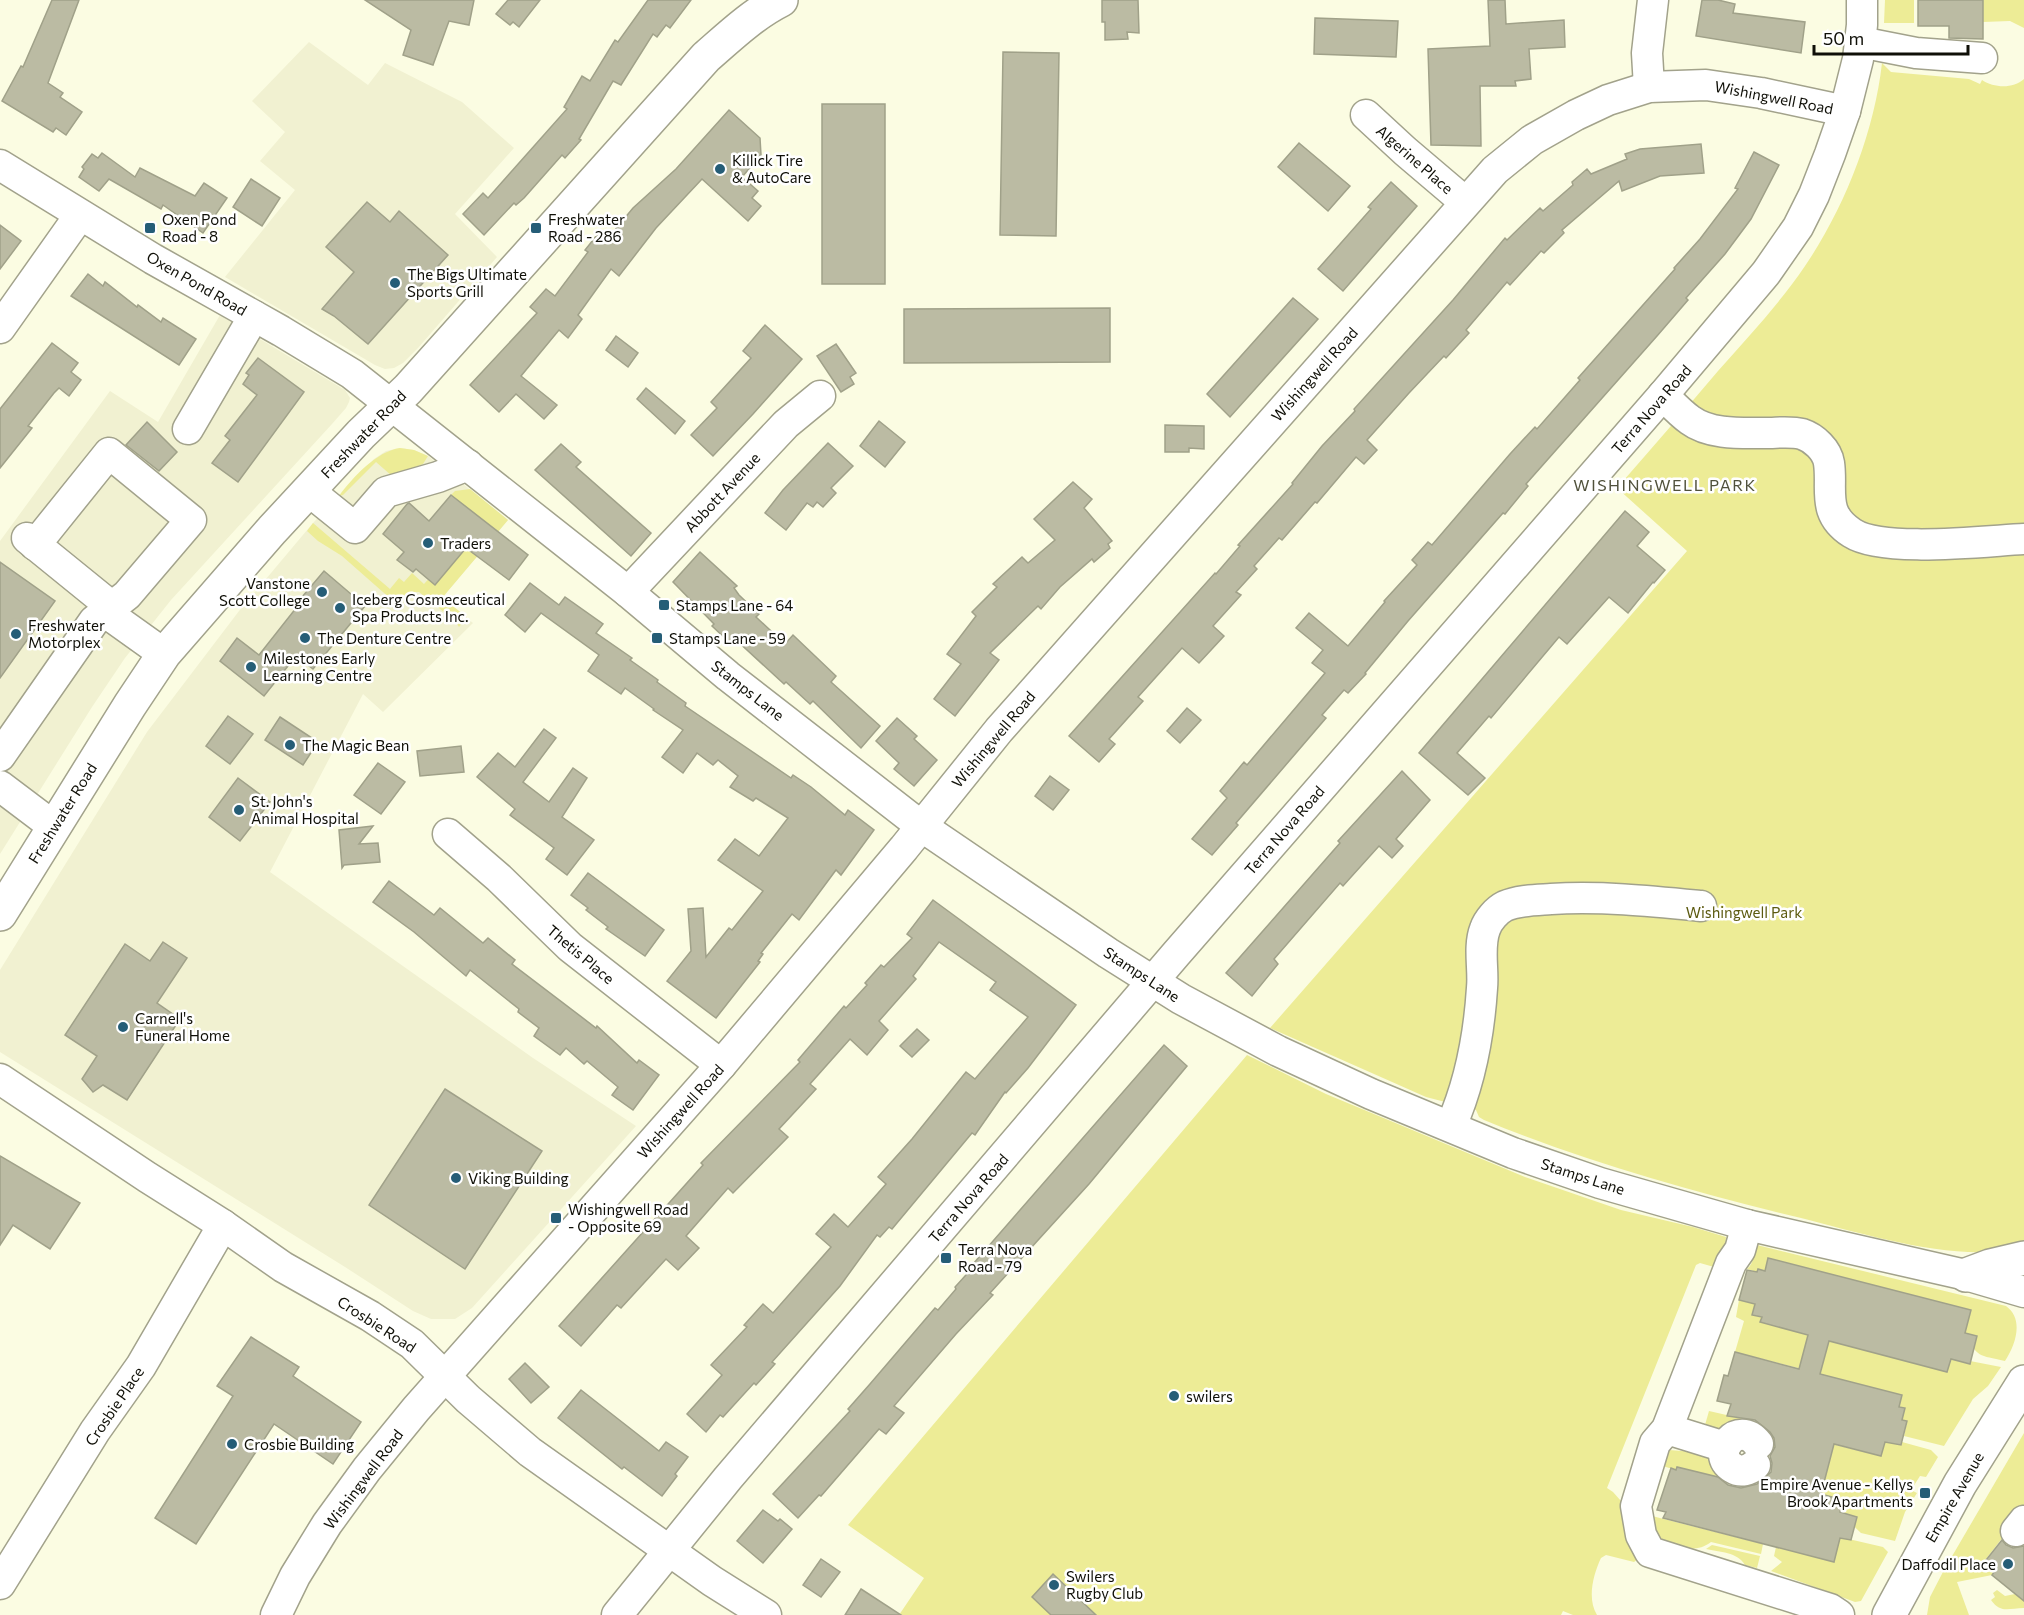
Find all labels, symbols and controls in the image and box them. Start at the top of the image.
scale bar [1814,18,1968,56]
text: 50 m [1823,27,1864,49]
street label: Wishingwell Road [1713,77,1835,117]
street label: Algerine Place [1373,121,1457,197]
place label: Killick Tire & AutoCare [732,151,811,186]
marker: Killick Tire & AutoCare [713,162,727,176]
place label: Oxen Pond Road - 8 [162,210,237,245]
place label: Freshwater Road - 286 [548,210,625,245]
marker: Oxen Pond Road - 8 [143,221,157,235]
marker: Freshwater Road - 286 [529,221,543,235]
street label: Oxen Pond Road [144,247,250,319]
place label: The Bigs Ultimate Sports Grill [407,265,527,300]
marker: The Bigs Ultimate Sports Grill [388,276,402,290]
street label: Wishingwell Road [1267,323,1361,425]
street label: Terra Nova Road [1607,361,1695,457]
street label: Freshwater Road [317,386,409,482]
street label: Abbott Avenue [681,448,763,535]
district label: WISHINGWELL PARK [1573,475,1757,494]
place label: Traders [440,534,491,552]
marker: Traders [421,536,435,550]
place label: Vanstone Scott College [219,574,310,609]
marker: Vanstone Scott College [315,585,329,599]
place label: Iceberg Cosmeceutical Spa Products Inc. [352,590,505,625]
place label: Stamps Lane - 64 [676,596,793,614]
marker: Stamps Lane - 64 [657,598,671,612]
marker: Iceberg Cosmeceutical Spa Products Inc. [333,601,347,615]
place label: Freshwater Motorplex [28,616,105,651]
marker: Freshwater Motorplex [9,627,23,641]
place label: The Denture Centre [317,629,451,647]
place label: Stamps Lane - 59 [669,629,786,647]
marker: The Denture Centre [298,631,312,645]
marker: Stamps Lane - 59 [650,631,664,645]
place label: Milestones Early Learning Centre [263,649,375,684]
street label: Stamps Lane [708,656,788,724]
marker: Milestones Early Learning Centre [244,660,258,674]
street label: Wishingwell Road [947,687,1039,791]
place label: The Magic Bean [302,736,409,754]
marker: The Magic Bean [283,738,297,752]
street label: Freshwater Road [24,760,100,866]
street label: Terra Nova Road [1240,782,1328,878]
place label: St. John's Animal Hospital [251,792,359,827]
marker: St. John's Animal Hospital [232,803,246,817]
park label: Wishingwell Park [1686,903,1802,921]
street label: Thetis Place [544,921,618,987]
street label: Stamps Lane [1101,943,1183,1005]
place label: Carnell's Funeral Home [135,1009,230,1044]
marker: Carnell's Funeral Home [116,1020,130,1034]
street label: Wishingwell Road [633,1060,727,1162]
street label: Terra Nova Road [924,1150,1012,1246]
street label: Stamps Lane [1539,1154,1627,1198]
place label: Viking Building [468,1169,569,1187]
marker: Viking Building [449,1171,463,1185]
place label: Wishingwell Road - Opposite 69 [568,1200,688,1235]
marker: Wishingwell Road - Opposite 69 [549,1211,563,1225]
place label: Terra Nova Road - 79 [958,1240,1032,1275]
marker: Terra Nova Road - 79 [939,1251,953,1265]
street label: Crosbie Road [334,1292,420,1356]
street label: Crosbie Place [81,1363,147,1449]
place label: swilers [1186,1387,1233,1405]
marker: swilers [1167,1389,1181,1403]
street label: Wishingwell Road [320,1426,406,1532]
place label: Crosbie Building [244,1435,354,1453]
marker: Crosbie Building [225,1437,239,1451]
street label: Empire Avenue [1921,1449,1987,1545]
place label: Empire Avenue - Kellys Brook Apartments [1760,1475,1913,1510]
marker: Empire Avenue - Kellys Brook Apartments [1918,1486,1932,1500]
place label: Daffodil Place [1901,1555,1996,1573]
marker: Daffodil Place [2001,1557,2015,1571]
place label: Swilers Rugby Club [1066,1567,1143,1602]
marker: Swilers Rugby Club [1047,1578,1061,1592]

